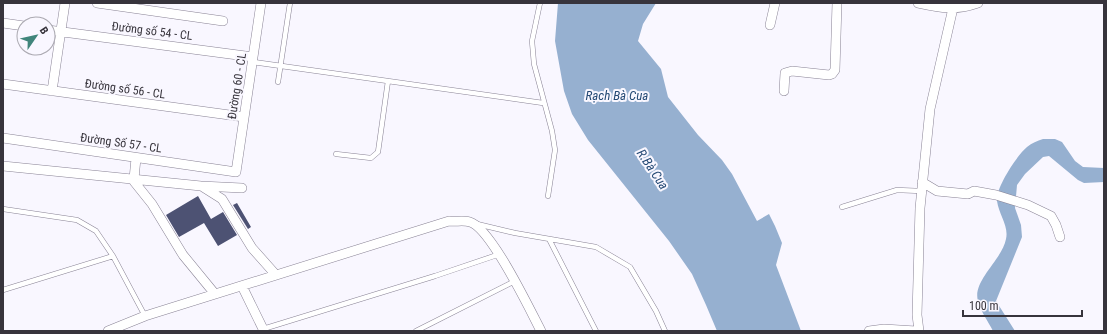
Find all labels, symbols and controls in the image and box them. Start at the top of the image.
north arrow [16,16,56,56]
street label: Đường số 54 - CL [111,19,193,43]
text: B [37,24,51,37]
street label: Đường 60 - CL [225,52,249,120]
street label: Đường số 56 - CL [84,76,166,102]
water label: Rạch Bà Cua [586,88,648,103]
street label: Đường Số 57 - CL [79,130,163,156]
water label: R.Bà Cua [634,146,671,192]
scale bar [963,292,1082,318]
text: 100 m [969,299,999,313]

